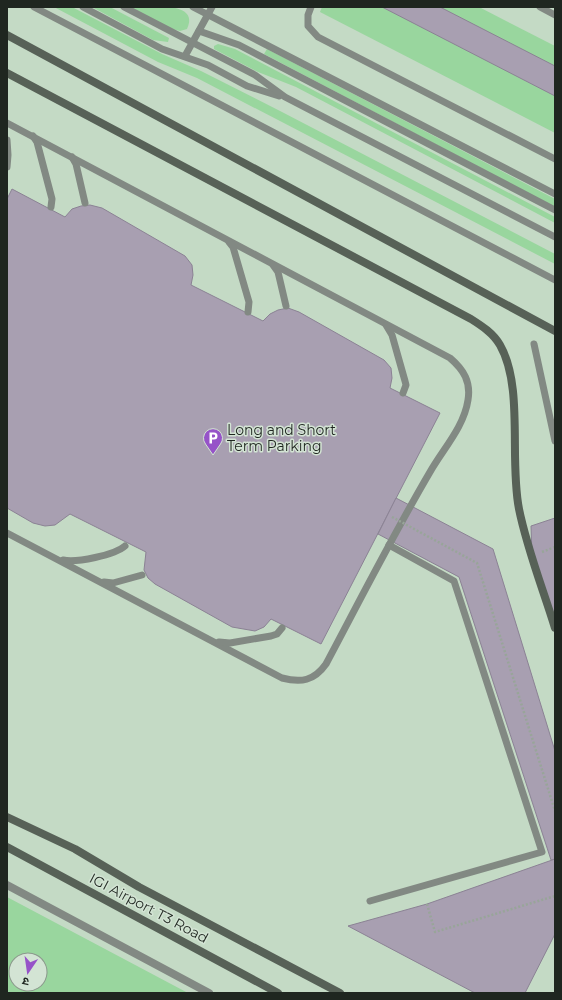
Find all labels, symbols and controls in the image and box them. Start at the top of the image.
place label: Long and Short Term Parking [227,421,336,455]
parking icon: Long and Short Term Parking [202,427,224,455]
street label: IGI Airport T3 Road [86,869,212,947]
north arrow [8,952,48,992]
text: उ [20,974,30,989]

